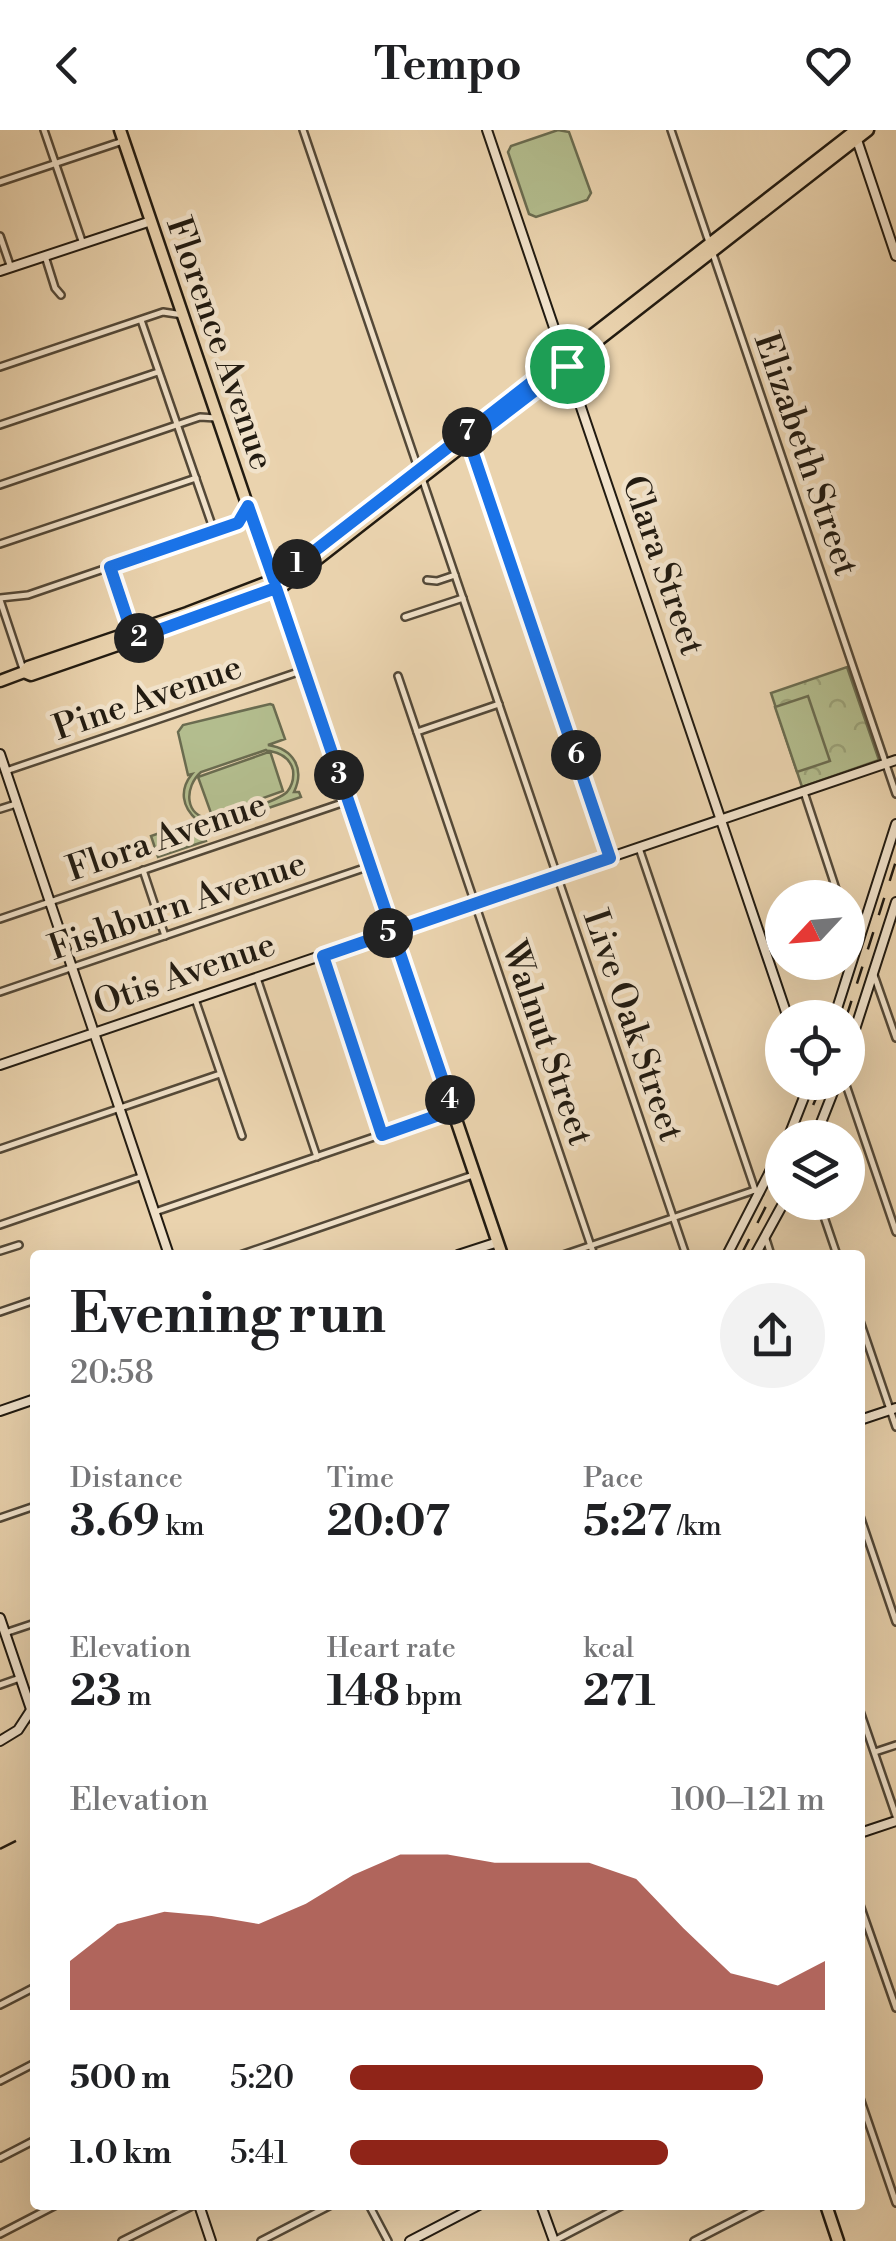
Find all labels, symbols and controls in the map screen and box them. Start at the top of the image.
text: Tempo [374,37,522,94]
icon: back [40,38,95,93]
icon: heart [801,38,856,93]
street label: Florence Avenue [156,212,283,475]
pin [525,324,610,409]
street label: Elizabeth Street [744,327,867,582]
icon: arrive [540,339,595,394]
pin: 7 [442,407,492,457]
text: 7 [459,414,475,449]
street label: Clara Street [612,470,713,661]
pin: 1 [272,539,322,589]
text: 1 [290,546,304,581]
pin: 2 [114,613,164,663]
text: 2 [130,620,148,655]
street label: Pine Avenue [48,646,247,751]
pin: 6 [551,730,601,780]
text: 6 [567,737,585,772]
pin: 3 [314,750,364,800]
text: 3 [331,757,347,792]
street label: Flora Avenue [61,783,272,892]
street label: Fishburn Avenue [43,842,312,971]
north arrow [765,880,865,980]
map controls [765,880,865,1220]
street label: Live Oak Street [573,904,692,1147]
pin: 5 [363,908,413,958]
text: 5 [379,915,397,950]
street label: Otis Avenue [88,923,281,1026]
street label: Walnut Street [491,935,602,1151]
button: locate [765,1000,865,1100]
pin: 4 [425,1075,475,1125]
text: 4 [441,1082,459,1117]
button: layers [765,1120,865,1220]
text: Evening run [70,1281,386,1350]
button: share [720,1283,825,1388]
text: 20:58 [70,1353,154,1393]
text: Distance [70,1461,183,1496]
text: Time [327,1461,394,1496]
text: Pace [583,1461,643,1496]
text: 3.69 [70,1496,160,1549]
text: 20:07 [327,1496,450,1549]
text: 5:27 [583,1496,672,1549]
text: km [160,1509,205,1544]
text: /km [672,1509,722,1544]
text: Elevation [70,1631,191,1666]
text: Heart rate [327,1631,456,1666]
text: kcal [583,1631,634,1666]
text: 23 [70,1666,122,1719]
text: 148 [327,1666,400,1719]
text: 271 [583,1666,655,1719]
text: m [122,1679,152,1714]
text: bpm [400,1679,462,1714]
text: Elevation [70,1780,209,1820]
text: 100–121 m [671,1780,825,1820]
text: 500 m [70,2058,171,2098]
text: 5:20 [230,2058,294,2098]
text: 1.0 km [70,2133,172,2173]
text: 5:41 [230,2133,288,2173]

